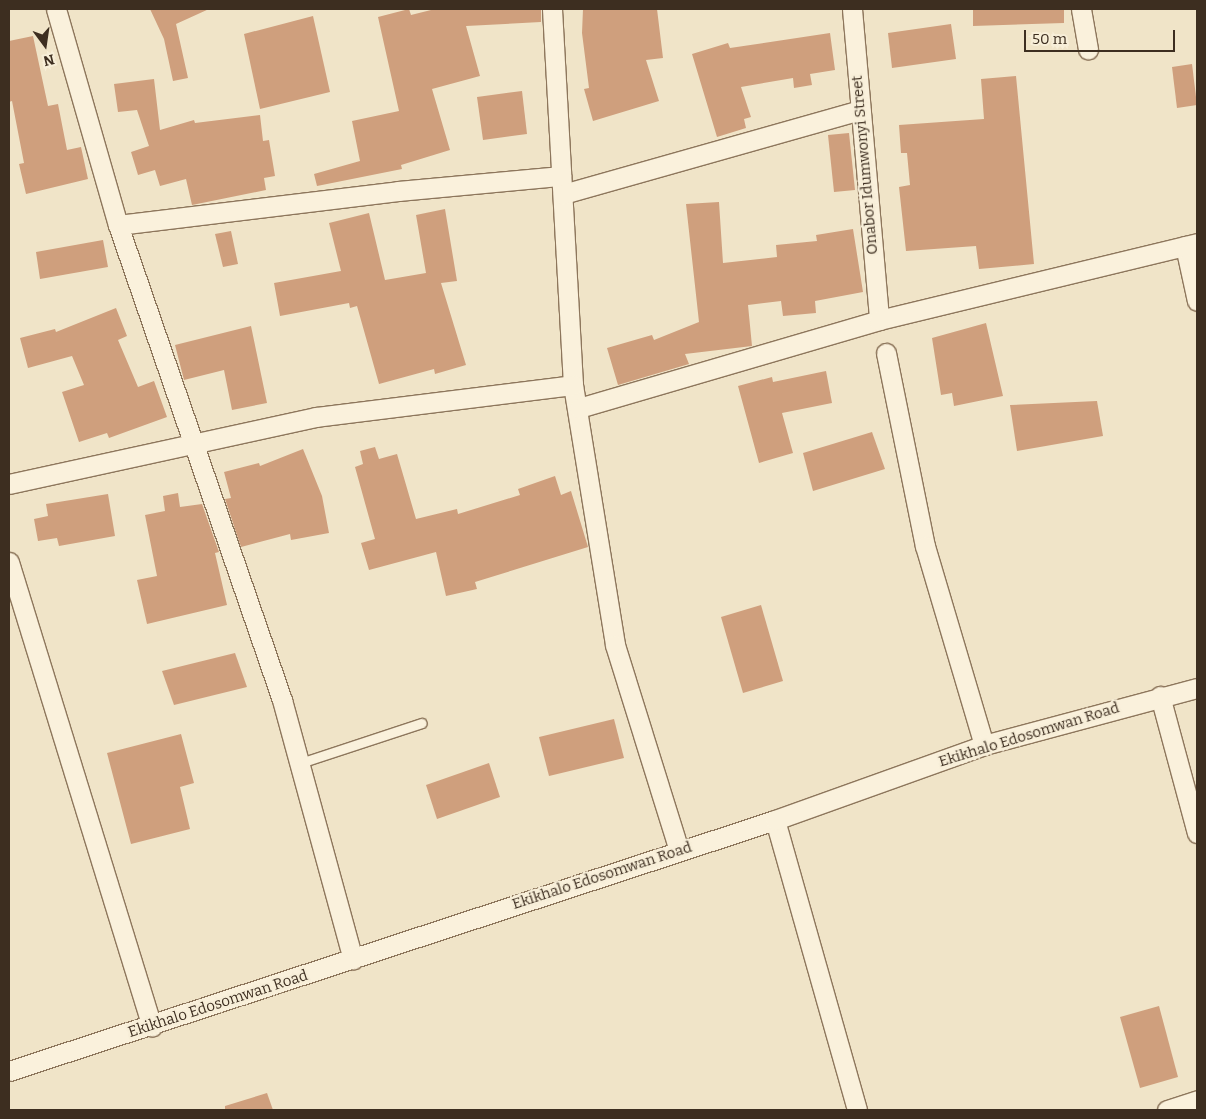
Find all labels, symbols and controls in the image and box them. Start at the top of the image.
north arrow [20,20,70,70]
scale bar [1026,20,1177,52]
text: 50 m [1032,30,1067,48]
text: N [41,50,56,70]
street label: Onabor Idumwonyi Street [848,75,882,255]
street label: Ekikhalo Edosomwan Road [937,699,1121,771]
street label: Ekikhalo Edosomwan Road [510,838,694,914]
street label: Ekikhalo Edosomwan Road [126,966,310,1042]

